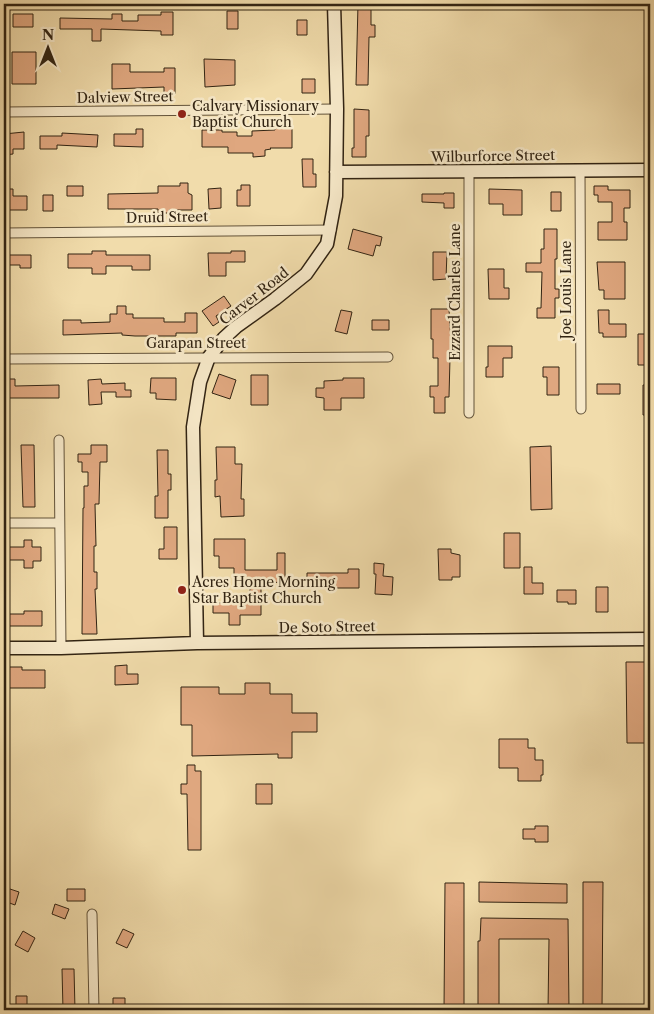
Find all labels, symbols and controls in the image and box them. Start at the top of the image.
north arrow [22,22,72,72]
text: N [42,26,54,44]
street label: Dalview Street [76,87,174,107]
place label: Calvary Missionary Baptist Church [192,97,319,131]
marker: Calvary Missionary Baptist Church [176,108,188,120]
street label: Wilburforce Street [430,146,555,166]
street label: Druid Street [126,207,208,227]
street label: Ezzard Charles Lane [446,223,464,361]
street label: Joe Louis Lane [557,241,575,341]
street label: Carver Road [216,263,293,329]
street label: Garapan Street [146,334,246,352]
place label: Acres Home Morning Star Baptist Church [191,573,336,607]
marker: Acres Home Morning Star Baptist Church [176,584,188,596]
street label: De Soto Street [278,617,376,637]

